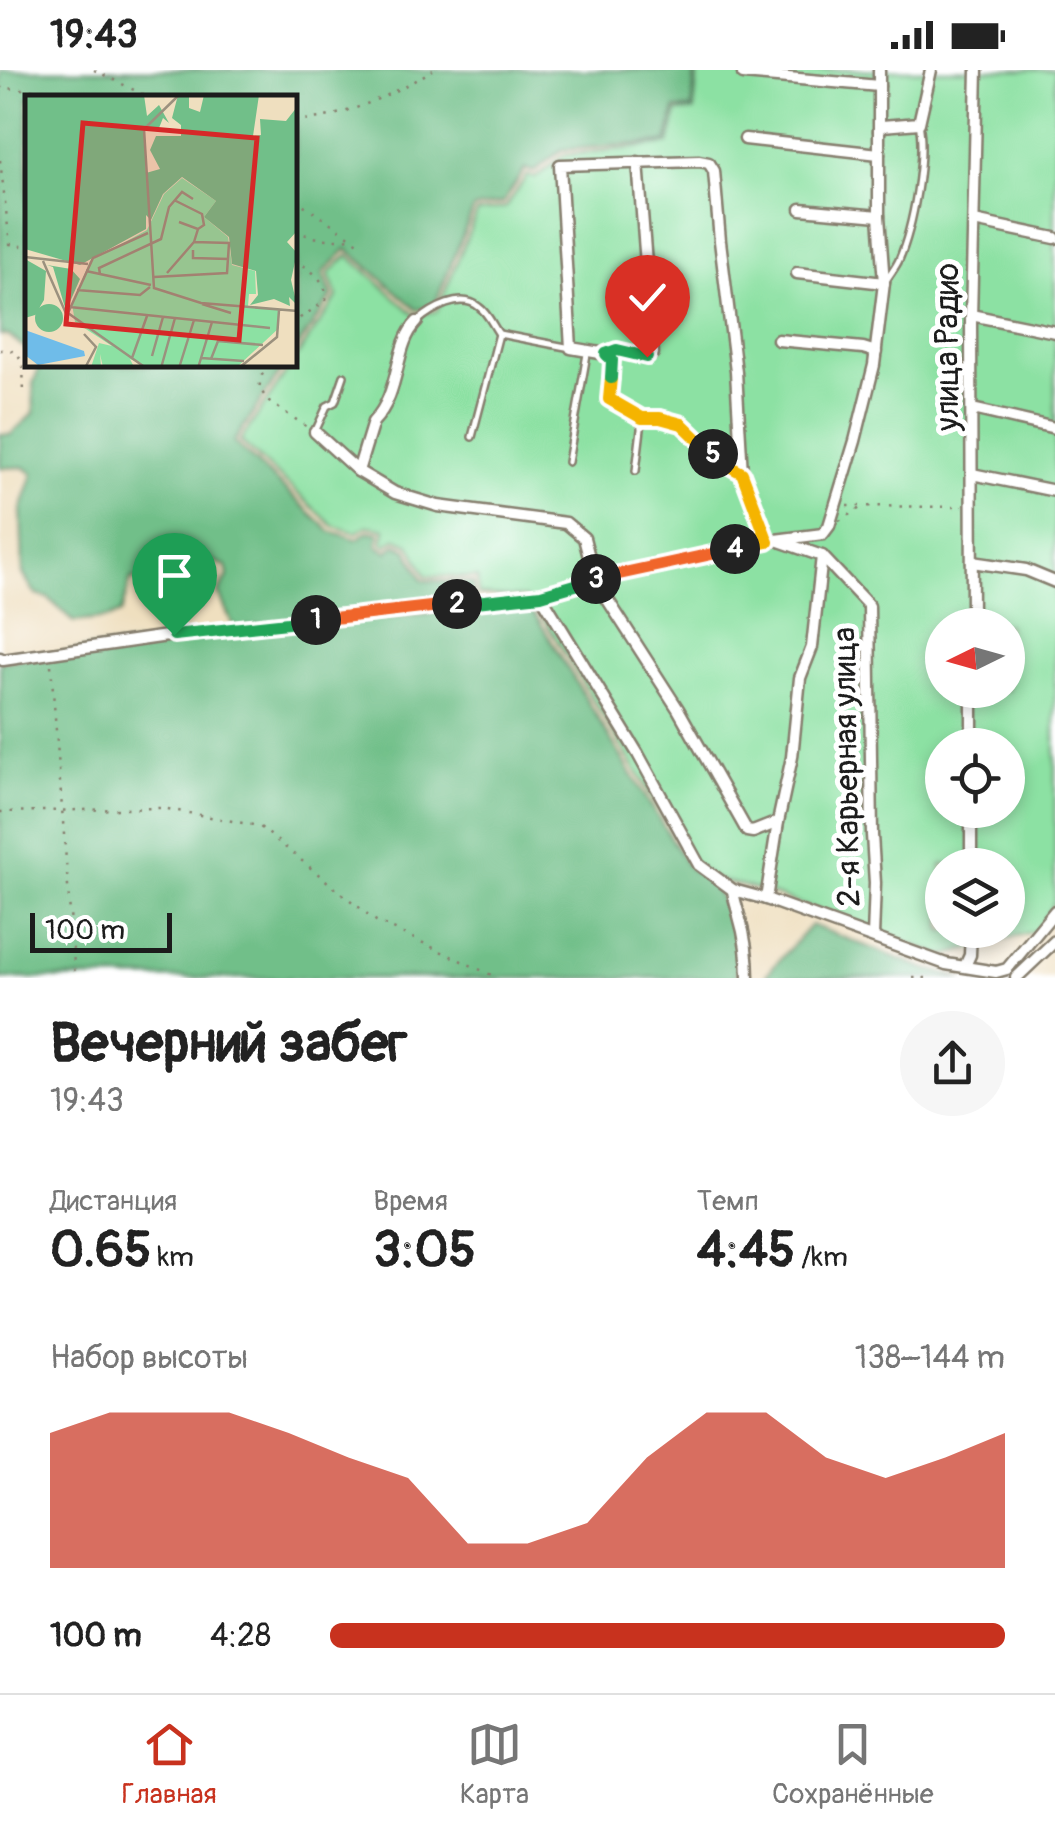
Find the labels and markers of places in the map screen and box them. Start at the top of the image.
pin [605,255,690,358]
pin: 5 [688,429,738,479]
pin: 4 [710,524,760,574]
pin [132,533,217,636]
pin: 3 [571,554,621,604]
pin: 2 [432,579,482,629]
pin: 1 [291,595,341,645]

